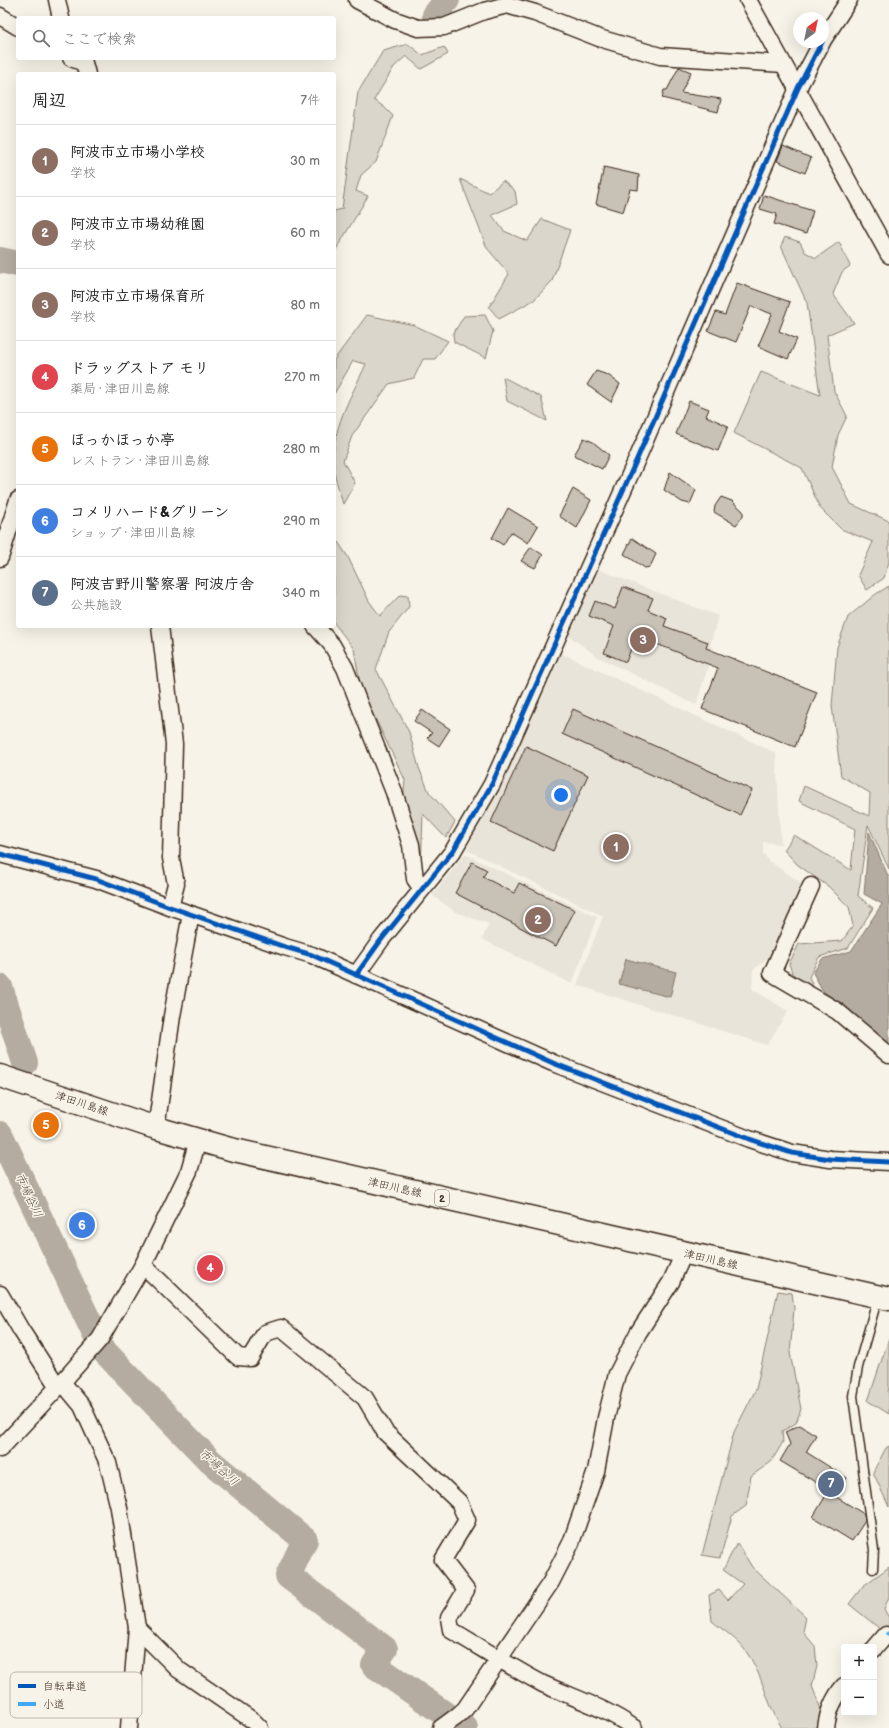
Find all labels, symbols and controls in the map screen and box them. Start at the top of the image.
north arrow [793,12,829,48]
search box [16,16,336,60]
icon: search [30,27,52,49]
text: ここで検索 [62,30,137,49]
text: 周辺 [32,91,66,111]
text: 7件 [301,92,320,108]
text: 阿波市立市場小学校 [70,143,205,162]
text: 1 [42,153,48,169]
text: 30 m [290,153,320,169]
text: 学校 [70,165,96,181]
text: 阿波市立市場幼稚園 [70,215,205,234]
text: 2 [41,225,49,241]
text: 60 m [290,225,320,241]
text: 学校 [70,237,96,253]
text: 阿波市立市場保育所 [70,287,205,306]
text: 3 [41,297,49,313]
text: 80 m [291,297,320,313]
text: 学校 [70,309,96,325]
text: ドラッグストア モリ [70,359,209,378]
text: 4 [41,369,49,385]
text: 270 m [284,369,320,385]
text: 薬局 · 津田川島線 [70,381,169,397]
text: ほっかほっか亭 [70,431,175,450]
text: 5 [41,441,49,457]
text: 280 m [283,441,320,457]
text: レストラン · 津田川島線 [70,453,210,469]
text: コメリハード&グリーン [70,503,229,522]
text: 6 [41,513,49,529]
text: 290 m [283,513,320,529]
text: ショップ · 津田川島線 [70,525,195,541]
text: 阿波吉野川警察署 阿波庁舎 [70,575,254,594]
text: 7 [41,585,49,601]
text: 340 m [282,585,320,601]
text: 公共施設 [70,597,122,613]
pin: 3 [630,625,656,655]
your location [551,785,571,805]
pin: 1 [603,832,629,862]
pin: 2 [525,905,551,935]
street label: 津田川島線 [54,1089,110,1118]
pin: 5 [33,1110,59,1140]
water label: 市場谷川 [12,1170,45,1220]
street label: 津田川島線 [367,1175,423,1200]
road number: 2 [435,1190,449,1206]
pin: 6 [69,1210,95,1240]
street label: 津田川島線 [683,1247,739,1272]
pin: 4 [197,1253,223,1283]
water label: 市場谷川 [196,1446,242,1489]
pin: 7 [818,1469,844,1499]
map controls [841,1644,877,1716]
button: + [841,1644,877,1680]
legend [10,1672,142,1718]
text: 自転車道 [43,1680,87,1693]
button: − [841,1680,877,1716]
text: 小道 [43,1698,65,1711]

